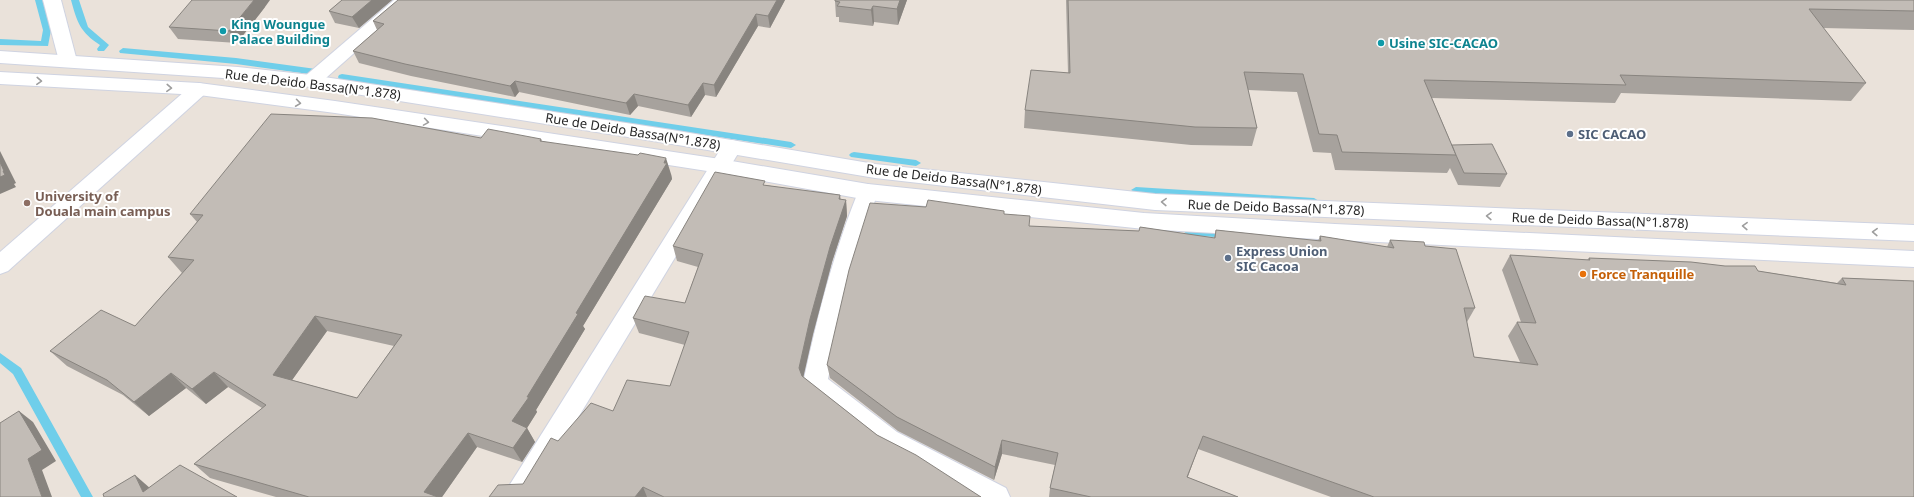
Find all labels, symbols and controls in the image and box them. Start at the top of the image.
place label: King Woungue Palace Building [231,15,330,48]
marker: King Woungue Palace Building [218,26,228,36]
place label: Usine SIC-CACAO [1389,34,1498,52]
marker: Usine SIC-CACAO [1376,38,1386,48]
street label: Rue de Deido Bassa(N°1.878) [224,64,402,104]
one-way arrow [36,76,42,85]
one-way arrow [166,83,172,92]
one-way arrow [295,98,301,107]
street label: Rue de Deido Bassa(N°1.878) [544,108,722,154]
one-way arrow [423,117,429,126]
place label: SIC CACAO [1578,125,1646,143]
marker: SIC CACAO [1565,129,1575,139]
street label: Rue de Deido Bassa(N°1.878) [865,159,1043,199]
place label: University of Douala main campus [35,187,170,220]
street label: Rue de Deido Bassa(N°1.878) [1187,195,1365,219]
marker: University of Douala main campus [22,198,32,208]
one-way arrow [1161,198,1167,206]
street label: Rue de Deido Bassa(N°1.878) [1511,208,1689,232]
one-way arrow [1486,211,1492,220]
one-way arrow [1742,222,1748,231]
one-way arrow [1872,227,1878,236]
place label: Express Union SIC Cacoa [1236,242,1328,275]
marker: Express Union SIC Cacoa [1223,253,1233,263]
place label: Force Tranquille [1591,265,1695,283]
marker: Force Tranquille [1578,269,1588,279]

